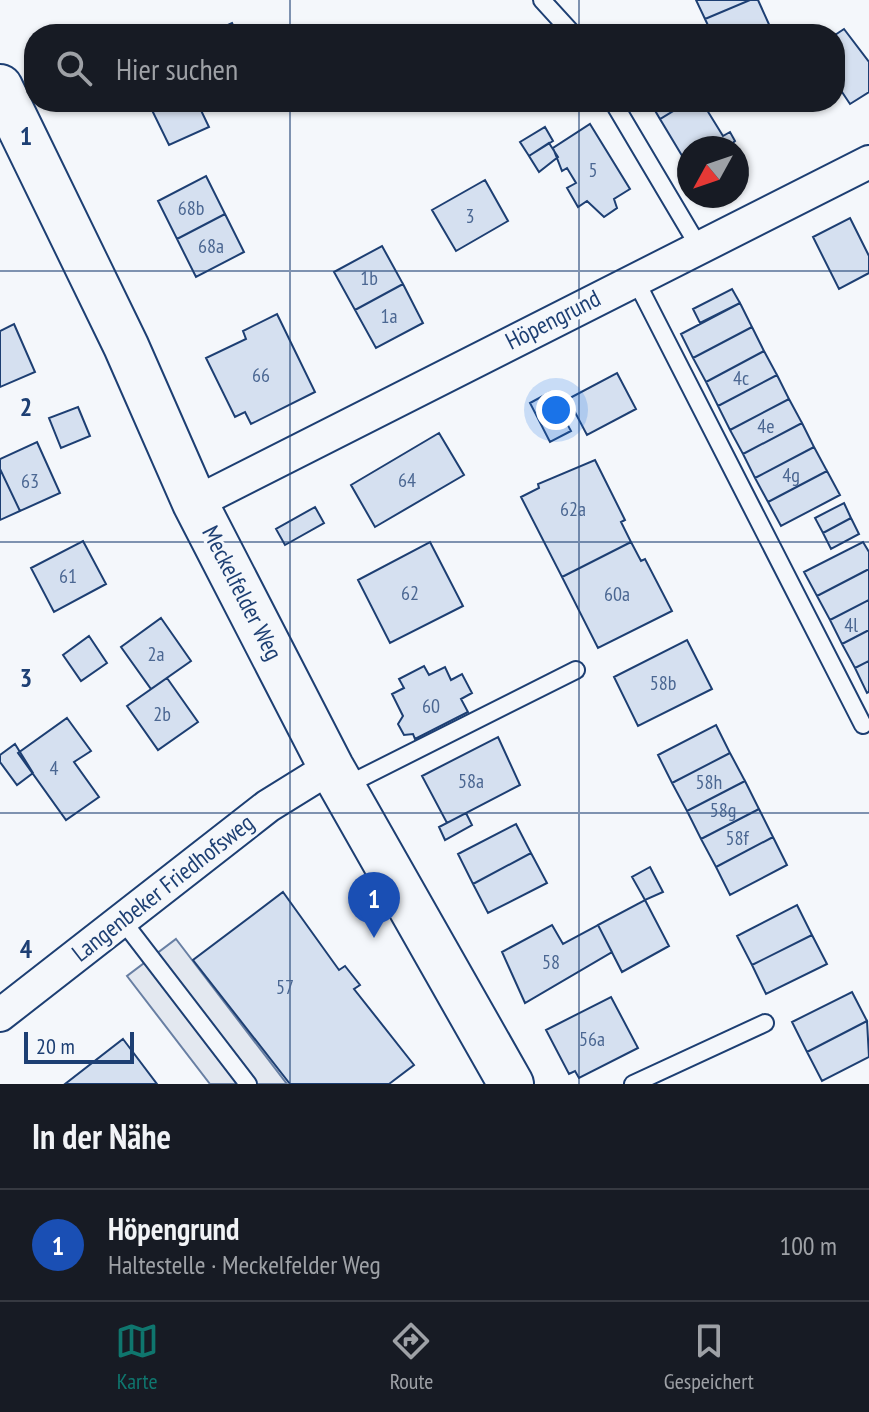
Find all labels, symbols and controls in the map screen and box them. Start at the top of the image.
search box [24,24,845,112]
icon: search [52,46,96,90]
text: Hier suchen [116,49,238,88]
text: 1 [20,119,32,152]
north arrow [677,136,749,208]
house number: 5 [589,157,598,183]
house number: 68b [178,195,204,221]
house number: 3 [466,203,475,229]
house number: 68a [198,233,224,259]
house number: 1b [360,265,378,291]
street label: Höpengrund [500,282,605,357]
house number: 1a [381,303,398,329]
house number: 66 [252,362,270,388]
house number: 4c [733,365,749,391]
text: 2 [20,390,32,423]
your location [536,390,576,430]
house number: 4e [757,413,775,439]
house number: 4g [782,462,800,488]
house number: 64 [398,467,416,493]
house number: 63 [21,468,39,494]
house number: 62a [560,496,586,522]
street label: Meckelfelder Weg [195,520,290,665]
house number: 61 [59,563,77,589]
house number: 62 [401,580,419,606]
house number: 60a [604,581,630,607]
house number: 4l [844,612,858,638]
house number: 2a [148,641,165,667]
text: 3 [20,661,32,694]
house number: 58b [650,670,676,696]
house number: 60 [422,693,440,719]
house number: 2b [153,701,171,727]
house number: 4 [50,755,59,781]
house number: 58a [458,768,484,794]
house number: 58h [696,769,722,795]
house number: 58g [710,797,736,823]
street label: Langenbeker Friedhofsweg [65,807,260,968]
house number: 58f [725,825,749,851]
pin: 1 [348,872,400,938]
text: 4 [20,932,33,965]
house number: 58 [542,949,560,975]
house number: 57 [276,974,294,1000]
house number: 56a [579,1026,605,1052]
scale bar [24,1028,134,1064]
text: 20 m [36,1032,75,1060]
text: In der Nähe [32,1114,171,1158]
text: Höpengrund [108,1209,239,1248]
text: 1 [52,1229,64,1262]
text: 100 m [779,1229,837,1262]
text: Haltestelle · Meckelfelder Weg [108,1248,381,1281]
tab: Karte [115,1319,159,1395]
tab: Route [389,1319,433,1395]
tab: Gespeichert [664,1319,754,1395]

